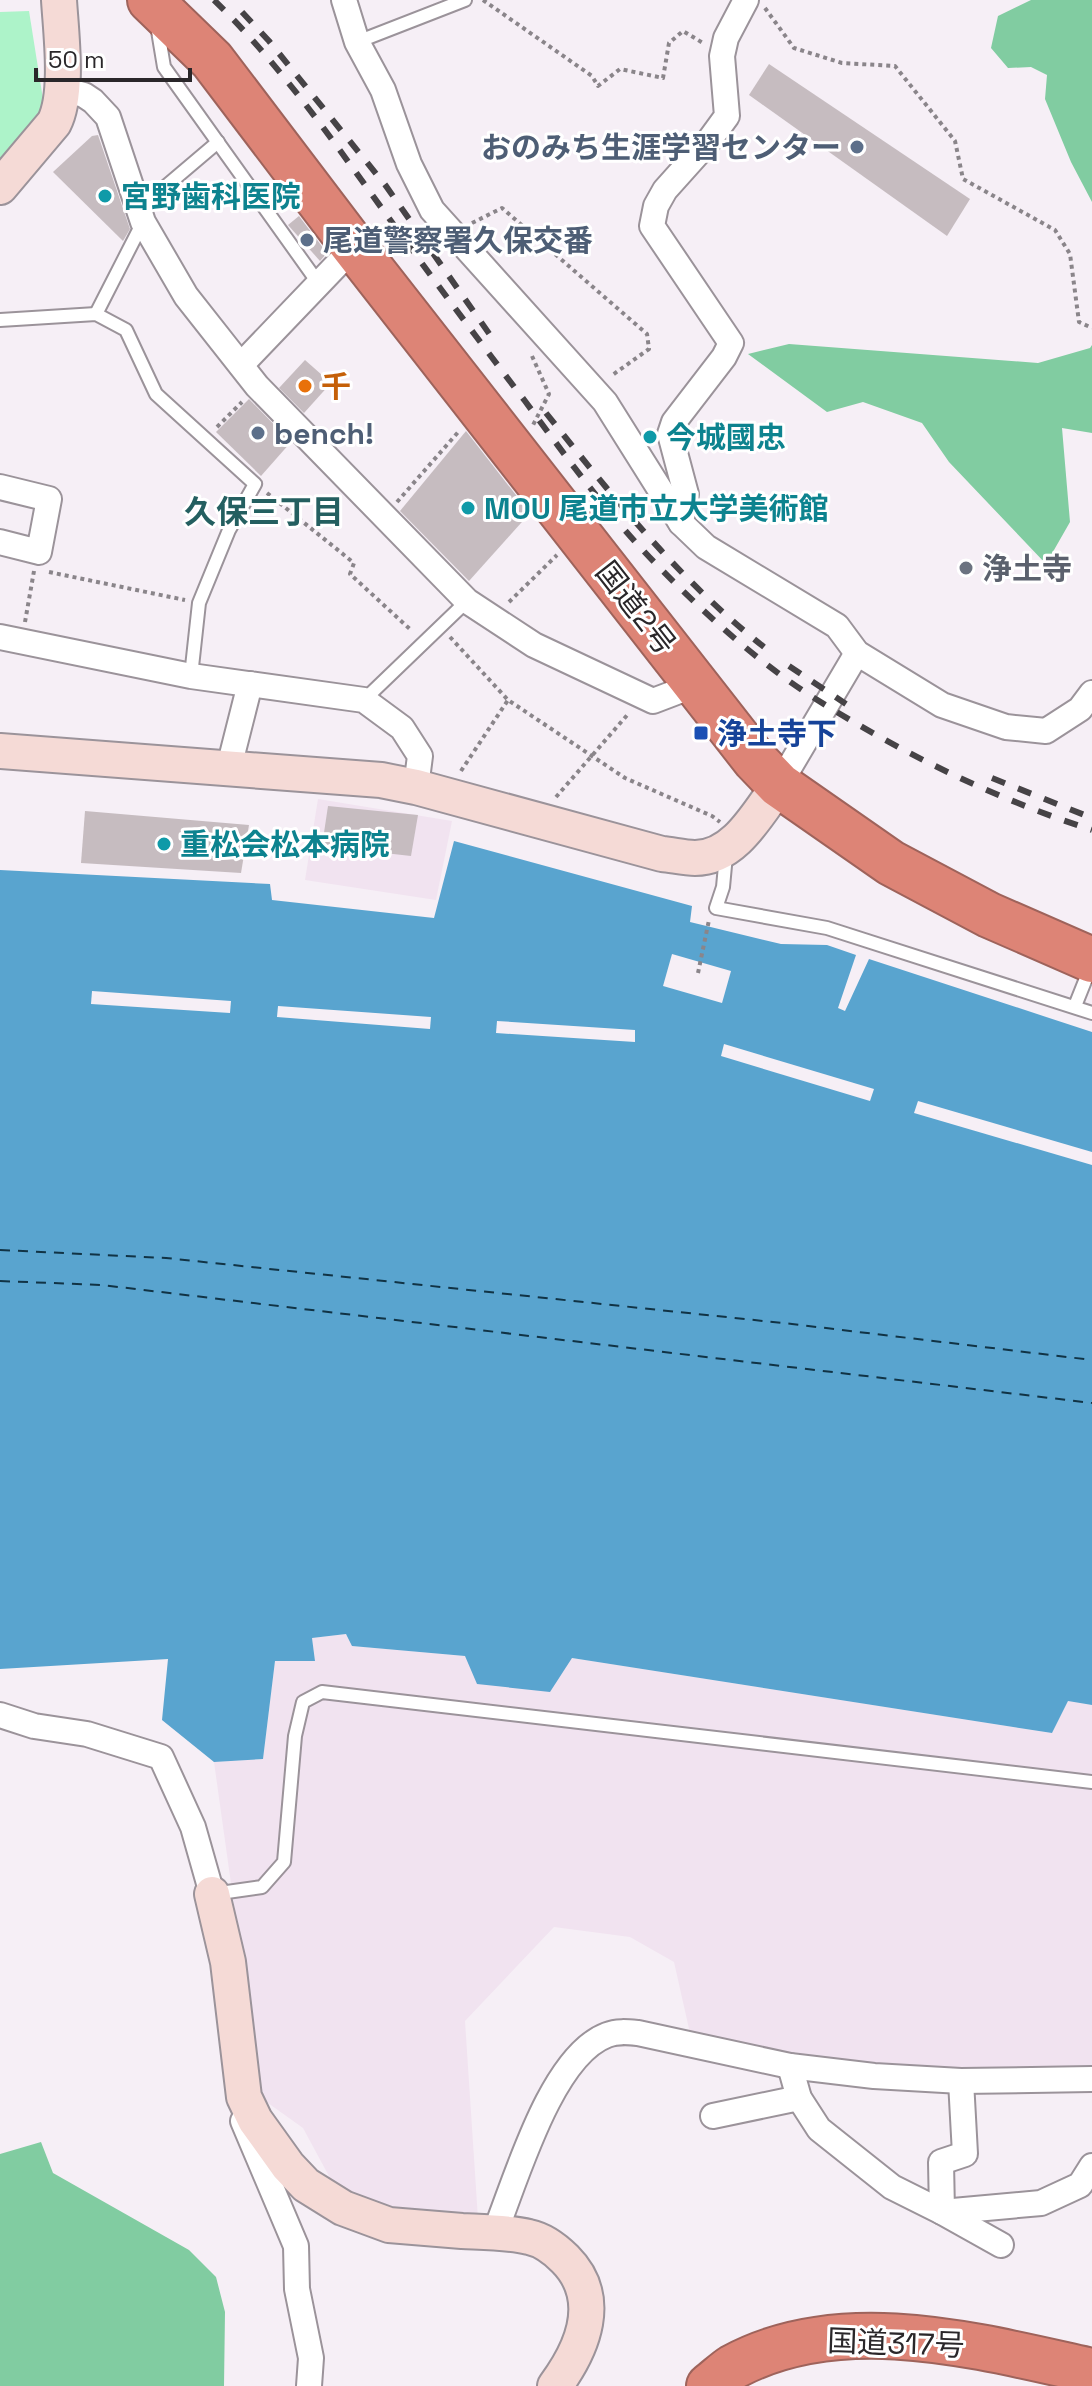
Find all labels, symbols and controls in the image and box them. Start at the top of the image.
scale bar [36,32,190,82]
text: 50 m [48,44,105,75]
place label: おのみち生涯学習センター [481,128,841,167]
marker: おのみち生涯学習センター [848,138,866,156]
place label: 宮野歯科医院 [121,177,301,216]
marker: 宮野歯科医院 [96,187,114,205]
place label: 尾道警察署久保交番 [323,221,593,260]
marker: 尾道警察署久保交番 [298,231,316,249]
place label: 千 [321,367,351,406]
marker: 千 [296,377,314,395]
place label: bench! [274,414,374,453]
place label: 今城國忠 [666,418,786,457]
marker: bench! [249,424,267,442]
marker: 今城國忠 [641,428,659,446]
place label: MOU 尾道市立大学美術館 [484,489,829,528]
district label: 久保三丁目 [184,492,344,532]
marker: MOU 尾道市立大学美術館 [459,499,477,517]
place label: 浄土寺 [982,549,1072,588]
street label: 国道2号 [587,553,685,663]
marker: 浄土寺 [957,559,975,577]
place label: 浄土寺下 [717,714,837,753]
marker: 浄土寺下 [692,724,710,742]
place label: 重松会松本病院 [180,825,390,864]
marker: 重松会松本病院 [155,835,173,853]
street label: 国道317号 [827,2321,965,2365]

